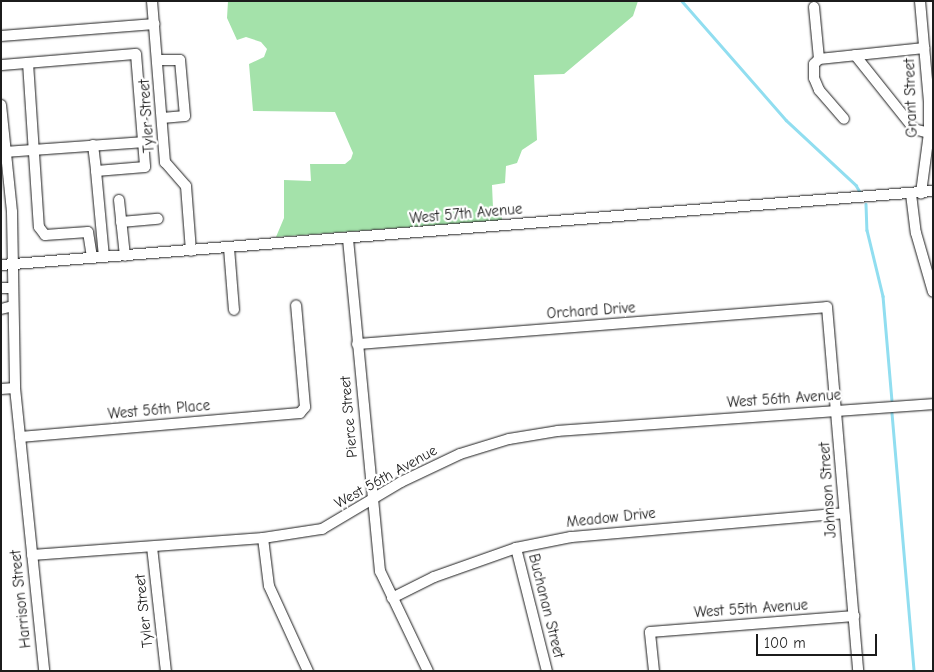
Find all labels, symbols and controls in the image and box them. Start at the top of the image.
street label: Grant Street [901,58,921,138]
street label: Tyler Street [135,79,159,153]
street label: West 57th Avenue [409,200,523,228]
street label: Orchard Drive [546,299,636,323]
street label: Pierce Street [336,375,362,459]
street label: West 56th Avenue [726,386,842,412]
street label: West 56th Place [107,397,211,423]
street label: West 56th Avenue [332,441,440,513]
street label: Johnson Street [816,441,840,539]
street label: Meadow Drive [565,504,657,532]
street label: Harrison Street [7,549,35,649]
street label: Buchanan Street [524,552,568,660]
street label: Tyler Street [131,573,157,649]
street label: West 55th Avenue [693,596,809,622]
scale bar [759,624,880,656]
text: 100 m [764,634,806,652]

